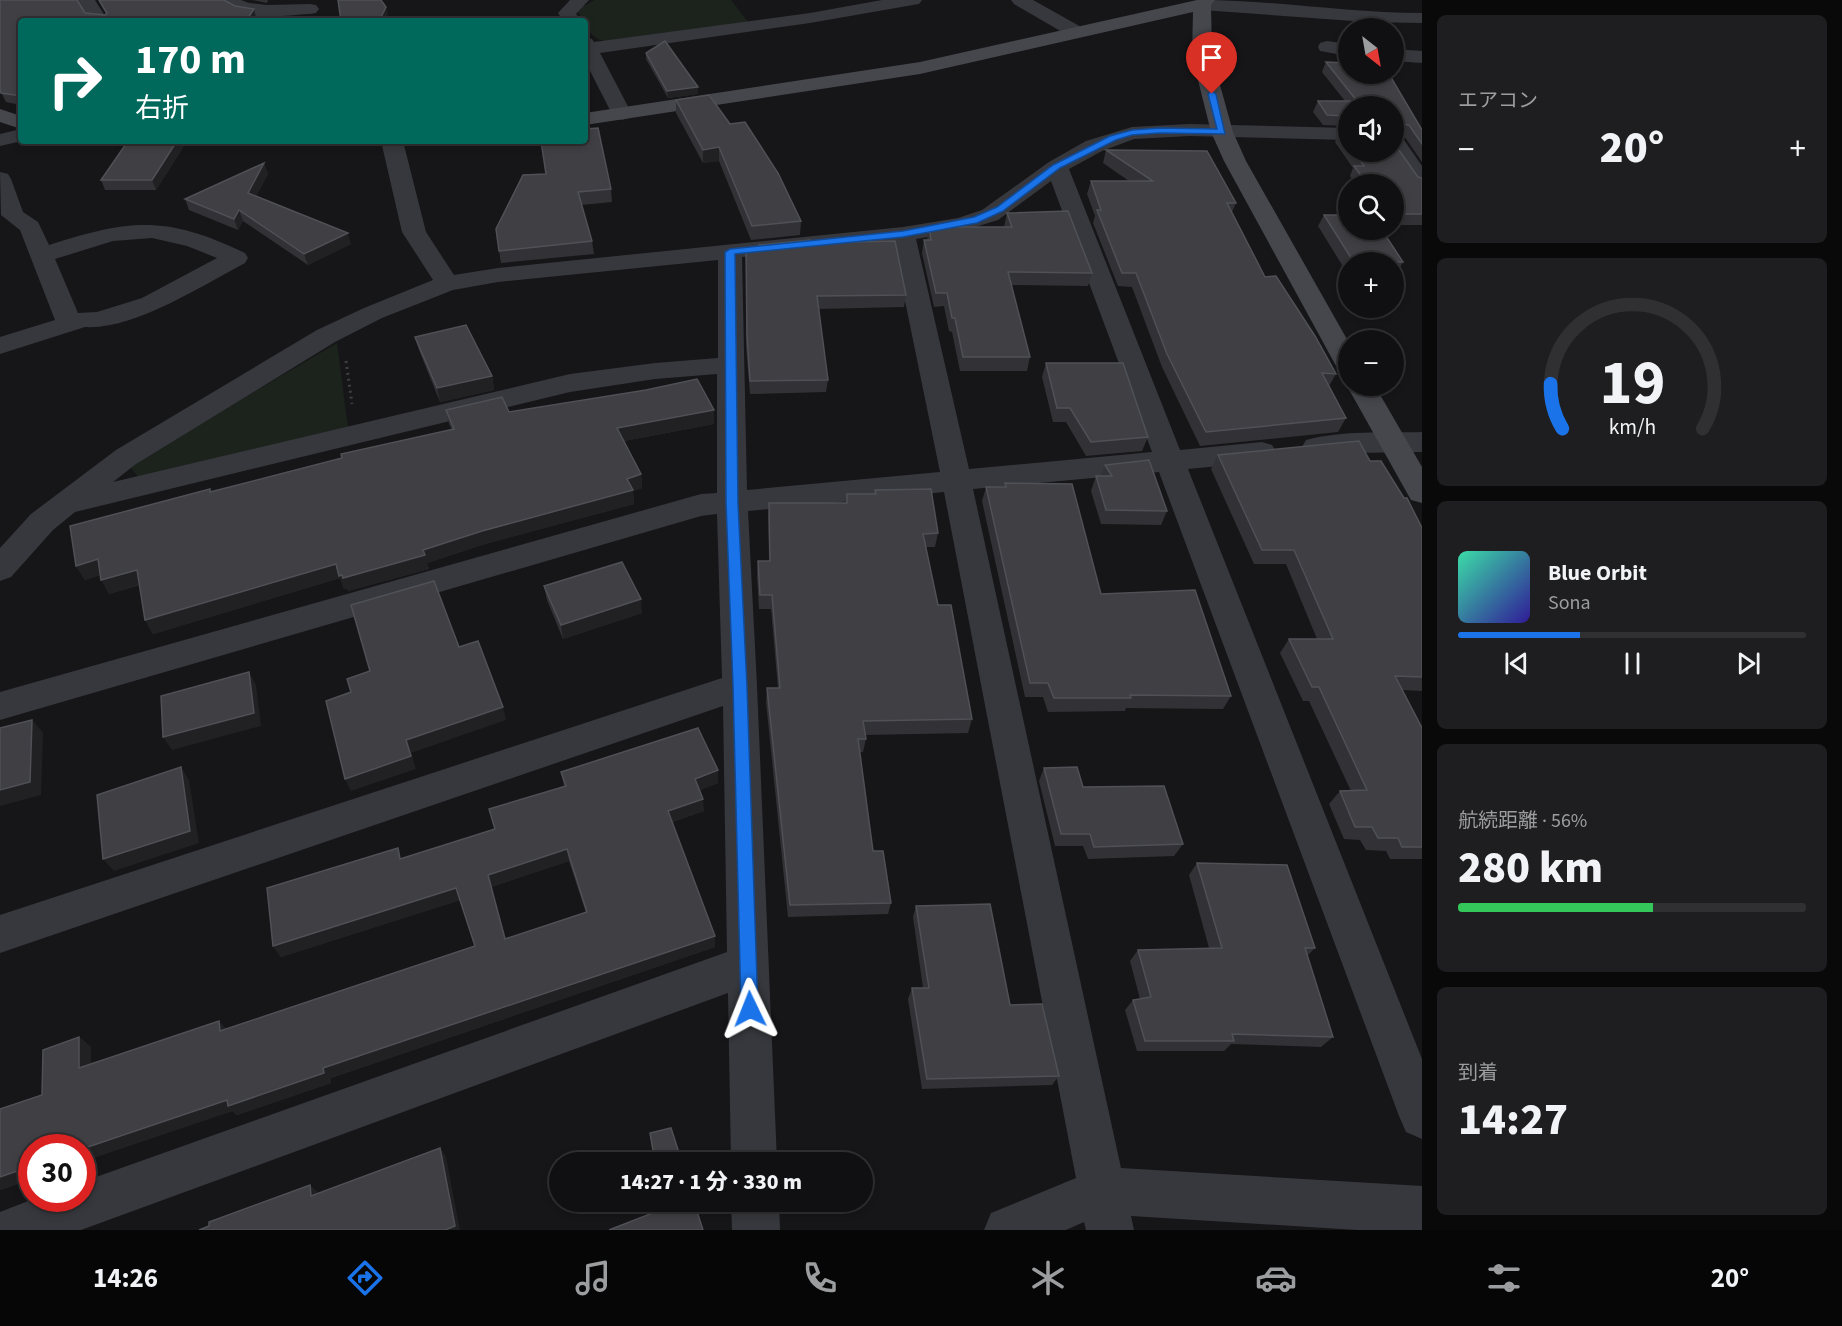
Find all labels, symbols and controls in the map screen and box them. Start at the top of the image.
north arrow [1338,18,1404,84]
map controls [1338,18,1404,396]
text: 170 m [135,30,246,90]
pin [1186,32,1237,94]
icon: arrive [1195,41,1228,74]
icon: right [36,42,114,120]
text: エアコン [1458,87,1538,115]
text: 右折 [135,89,189,128]
button: sound [1338,96,1404,162]
text: 20° [1600,116,1664,180]
text: − [1458,126,1474,173]
text: + [1790,126,1806,173]
button: search [1338,174,1404,240]
button: + [1338,252,1404,318]
button: − [1338,330,1404,396]
text: 19 [1599,339,1665,428]
text: km/h [1608,412,1656,443]
text: Blue Orbit [1548,557,1647,589]
text: Sona [1548,589,1591,617]
icon: previous [1500,647,1533,680]
icon: pause [1616,647,1649,680]
icon: next [1732,647,1765,680]
text: 航続距離 · 56% [1458,807,1587,835]
text: 280 km [1458,836,1603,900]
position arrow [718,977,782,1041]
text: 到着 [1458,1059,1498,1087]
text: 14:27 [1458,1088,1568,1152]
speed limit sign: 30 [18,1134,96,1212]
text: 14:27 · 1 分 · 330 m [620,1166,802,1198]
icon: directions [344,1257,386,1299]
icon: music [572,1257,614,1299]
icon: phone [799,1257,841,1299]
icon: climate [1027,1257,1069,1299]
icon: car [1255,1257,1297,1299]
icon: filters [1483,1257,1525,1299]
text: 14:26 [93,1259,158,1298]
text: 20° [1711,1259,1749,1298]

